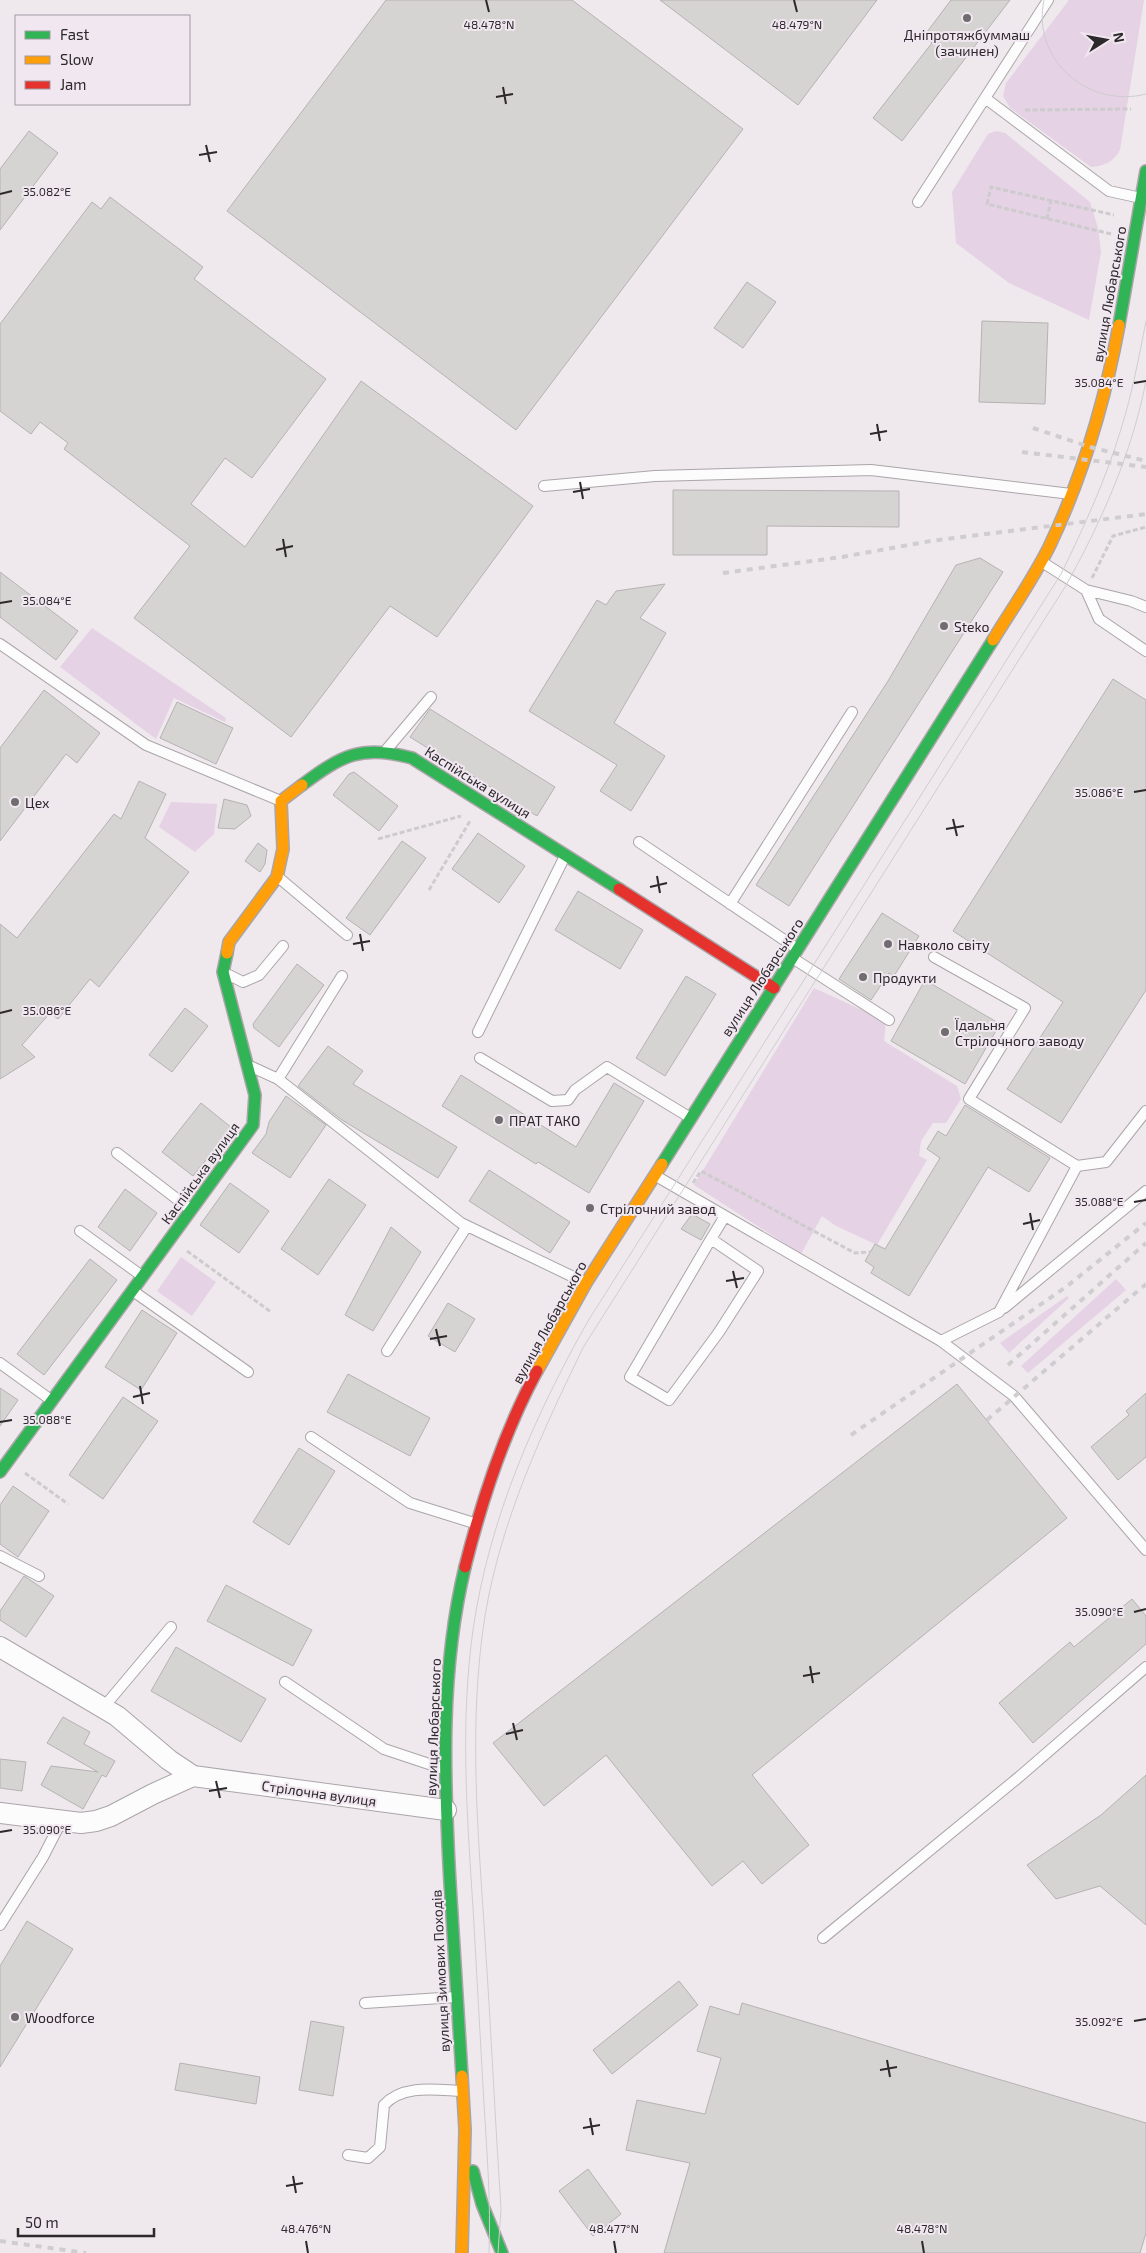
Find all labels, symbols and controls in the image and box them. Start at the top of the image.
marker: Дніпротяжбуммаш (зачинен) [961,12,973,24]
legend [15,15,190,105]
north arrow [1081,15,1131,65]
text: 48.478°N [464,17,514,31]
text: 48.479°N [772,17,822,31]
text: Fast [60,25,90,43]
place label: Дніпротяжбуммаш (зачинен) [904,26,1030,59]
text: N [1110,31,1129,44]
text: Slow [60,50,94,68]
text: Jam [60,75,86,93]
text: 35.082°E [23,184,71,198]
street label: вулиця Любарського [1089,225,1129,363]
text: 35.084°E [1075,375,1124,389]
text: 35.084°E [23,593,72,607]
place label: Steko [954,618,990,635]
marker: Steko [938,620,950,632]
street label: Каспійська вулиця [422,742,534,822]
text: 35.086°E [1075,785,1123,799]
place label: Цех [25,794,50,811]
marker: Цех [9,796,21,808]
street label: вулиця Любарського [717,915,807,1039]
place label: Навколо світу [898,936,990,953]
marker: Навколо світу [882,938,894,950]
place label: Продукти [873,969,936,986]
marker: Продукти [857,971,869,983]
text: 35.086°E [23,1003,71,1017]
place label: Їдальня Стрілочного заводу [955,1016,1085,1049]
marker: Їдальня Стрілочного заводу [939,1026,951,1038]
place label: ПРАТ ТАКО [509,1112,580,1129]
marker: ПРАТ ТАКО [493,1114,505,1126]
street label: Каспійська вулиця [157,1119,243,1227]
text: 35.088°E [1075,1194,1124,1208]
place label: Стрілочний завод [600,1200,716,1217]
marker: Стрілочний завод [584,1202,596,1214]
street label: вулиця Любарського [508,1258,590,1386]
text: 35.088°E [23,1412,72,1426]
text: 35.090°E [1075,1604,1123,1618]
street label: вулиця Любарського [422,1658,444,1796]
street label: Стрілочна вулиця [261,1777,377,1809]
text: 35.090°E [23,1822,71,1836]
street label: вулиця Зимових Походів [427,1889,453,2053]
place label: Woodforce [25,2009,95,2026]
marker: Woodforce [9,2011,21,2023]
text: 35.092°E [1075,2014,1123,2028]
scale bar [18,2206,154,2238]
text: 50 m [25,2213,59,2231]
text: 48.476°N [281,2221,331,2235]
text: 48.477°N [589,2221,639,2235]
text: 48.478°N [897,2221,947,2235]

